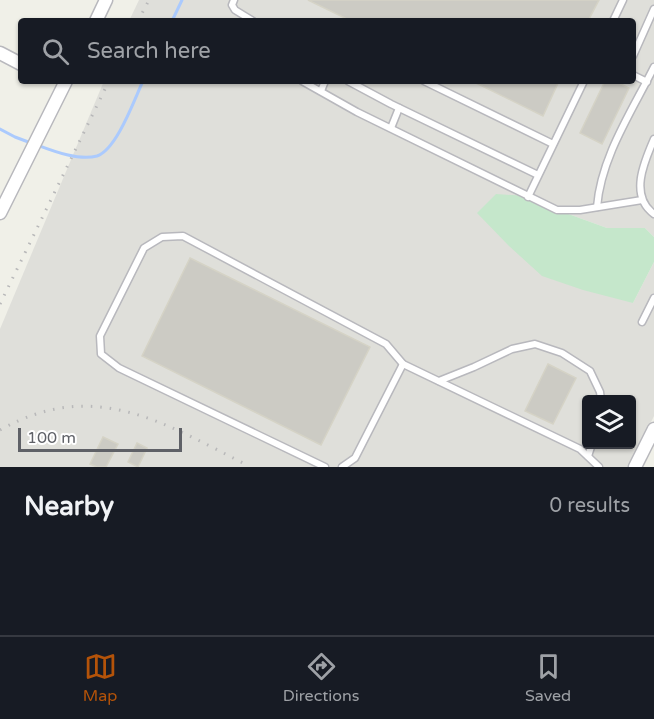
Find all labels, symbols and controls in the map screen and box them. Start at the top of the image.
search box [18,18,636,84]
icon: search [39,35,72,68]
text: Search here [87,38,211,64]
map controls [582,395,636,449]
button: layers [582,395,636,449]
scale bar [18,425,182,452]
text: 100 m [27,428,76,448]
text: Nearby [24,491,114,522]
text: 0 results [550,494,630,518]
tab: Map [83,650,117,706]
tab: Directions [283,650,359,706]
tab: Saved [525,650,571,706]

